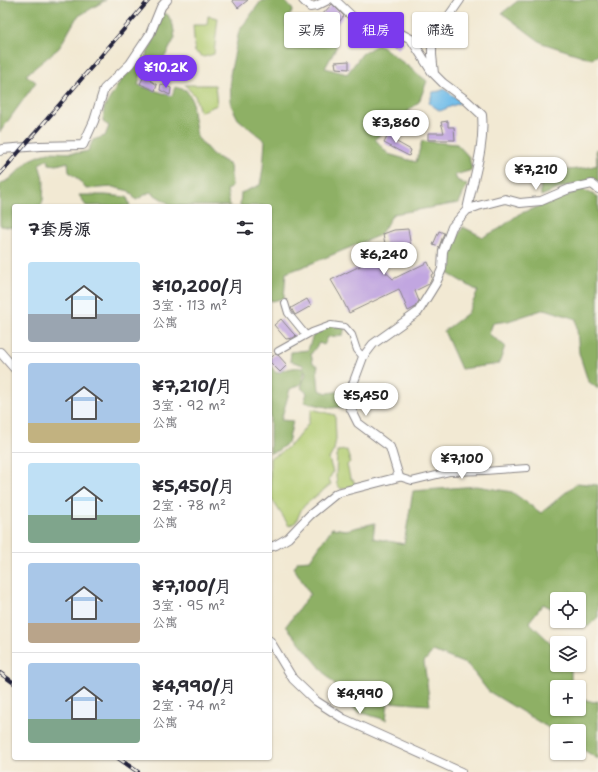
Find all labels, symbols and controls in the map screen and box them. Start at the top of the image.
chip: 买房 [284,12,340,48]
chip: 租房 [348,12,404,48]
chip: 筛选 [412,12,468,48]
pin: ¥10.2K [133,55,199,89]
text: ¥10.2K [144,59,188,76]
pin: ¥3,860 [363,110,429,144]
text: ¥3,860 [372,114,420,131]
pin: ¥7,210 [503,157,569,191]
text: ¥7,210 [514,161,558,178]
icon: filters [234,217,256,239]
text: 7套房源 [28,218,91,240]
pin: ¥6,240 [351,242,417,276]
text: ¥6,240 [360,246,408,263]
text: ¥10,200/月 [152,275,245,297]
icon: home [60,278,108,326]
text: 3室 · 113 m² [152,297,227,314]
text: 公寓 [152,314,178,331]
text: ¥7,210/月 [152,375,233,397]
icon: home [60,379,108,427]
pin: ¥5,450 [333,383,399,417]
text: ¥5,450 [343,387,389,404]
text: 3室 · 92 m² [152,397,226,414]
text: 公寓 [152,414,178,431]
pin: ¥7,100 [429,446,495,480]
text: ¥7,100 [440,450,484,467]
text: ¥5,450/月 [152,475,235,497]
icon: home [60,479,108,527]
text: 2室 · 78 m² [152,497,226,514]
text: 公寓 [152,514,178,531]
text: ¥7,100/月 [152,575,232,597]
icon: home [60,579,108,627]
map controls [550,592,586,760]
button: locate [550,592,586,628]
text: 3室 · 95 m² [152,597,225,614]
text: 公寓 [152,614,178,631]
button: layers [550,636,586,672]
text: ¥4,990/月 [152,675,236,697]
icon: home [60,679,108,727]
button: + [550,680,586,716]
pin: ¥4,990 [327,681,393,715]
text: ¥4,990 [337,685,383,702]
text: 2室 · 74 m² [152,697,226,714]
text: 公寓 [152,714,178,731]
button: − [550,724,586,760]

